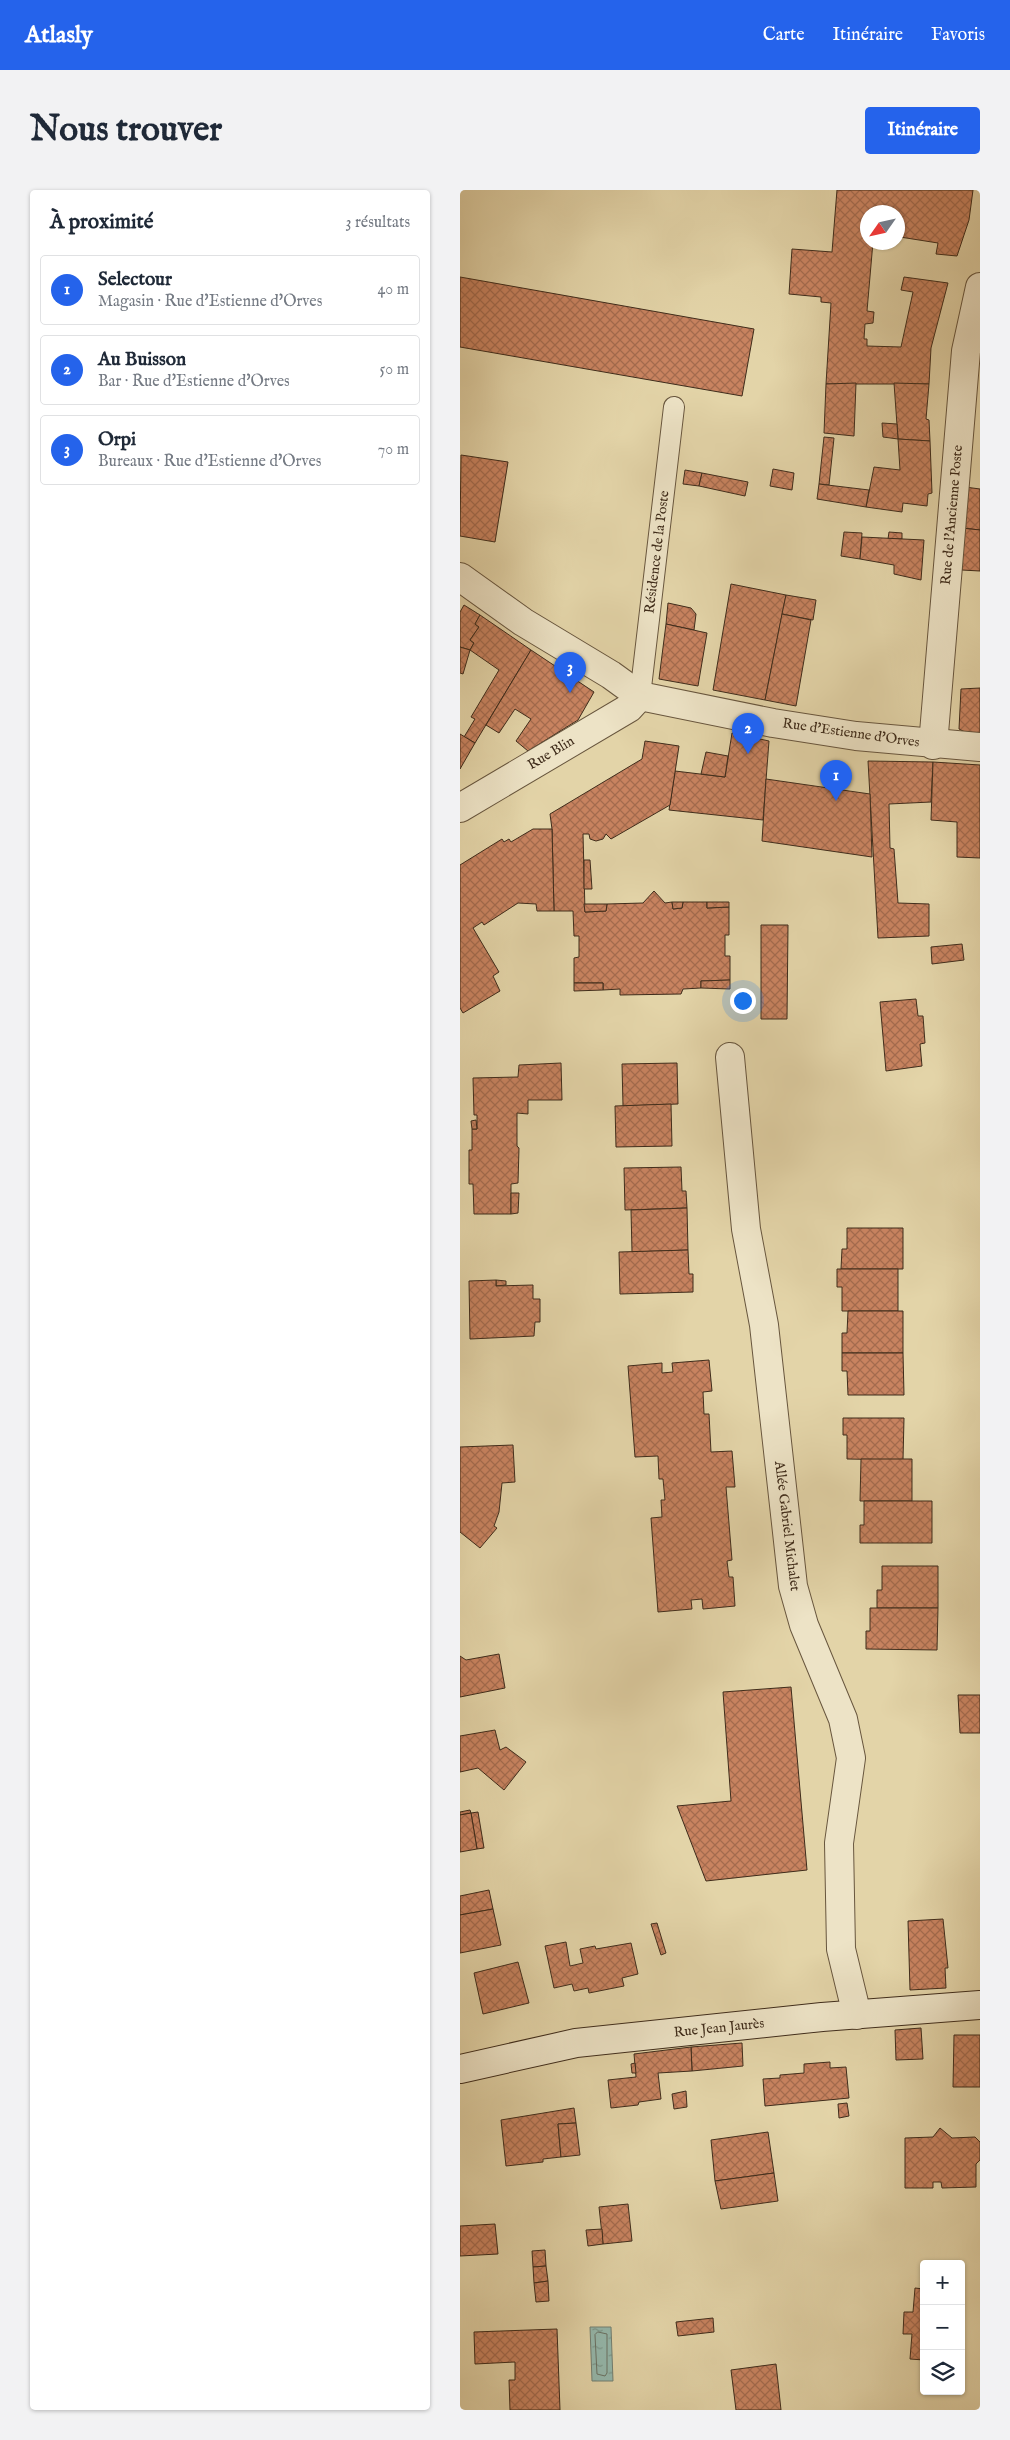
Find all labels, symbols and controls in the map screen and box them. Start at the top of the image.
text: Atlasly [25,20,93,51]
text: Carte [763,24,805,47]
text: Itinéraire [833,24,903,47]
text: Favoris [931,24,985,47]
button: Itinéraire [865,107,980,154]
text: Nous trouver [30,108,222,153]
north arrow [860,205,905,250]
text: À proximité [50,209,153,236]
text: 3 résultats [345,213,410,233]
text: Selectour [98,268,172,292]
text: 1 [64,280,70,300]
text: 40 m [377,280,409,300]
text: Magasin · Rue d'Estienne d'Orves [98,292,322,312]
text: Au Buisson [98,348,186,372]
text: 2 [63,360,71,380]
text: 50 m [380,360,409,380]
text: Bar · Rue d'Estienne d'Orves [98,372,290,392]
text: Orpi [98,428,136,452]
text: 3 [64,440,70,460]
text: 70 m [378,440,409,460]
street label: Rue de l'Ancienne Poste [937,444,967,586]
text: Bureaux · Rue d'Estienne d'Orves [98,452,321,472]
street label: Résidence de la Poste [641,489,674,615]
pin: 3 [554,652,586,693]
pin: 2 [732,713,764,754]
street label: Rue d'Estienne d'Orves [781,714,921,752]
street label: Rue Blin [524,732,578,774]
pin: 1 [820,760,852,801]
your location [730,988,756,1014]
street label: Allée Gabriel Michalet [770,1459,804,1592]
street label: Rue Jean Jaurès [673,2014,765,2042]
map controls [920,2260,965,2395]
button: + [920,2260,965,2305]
button: − [920,2305,965,2350]
button: layers [920,2350,965,2395]

